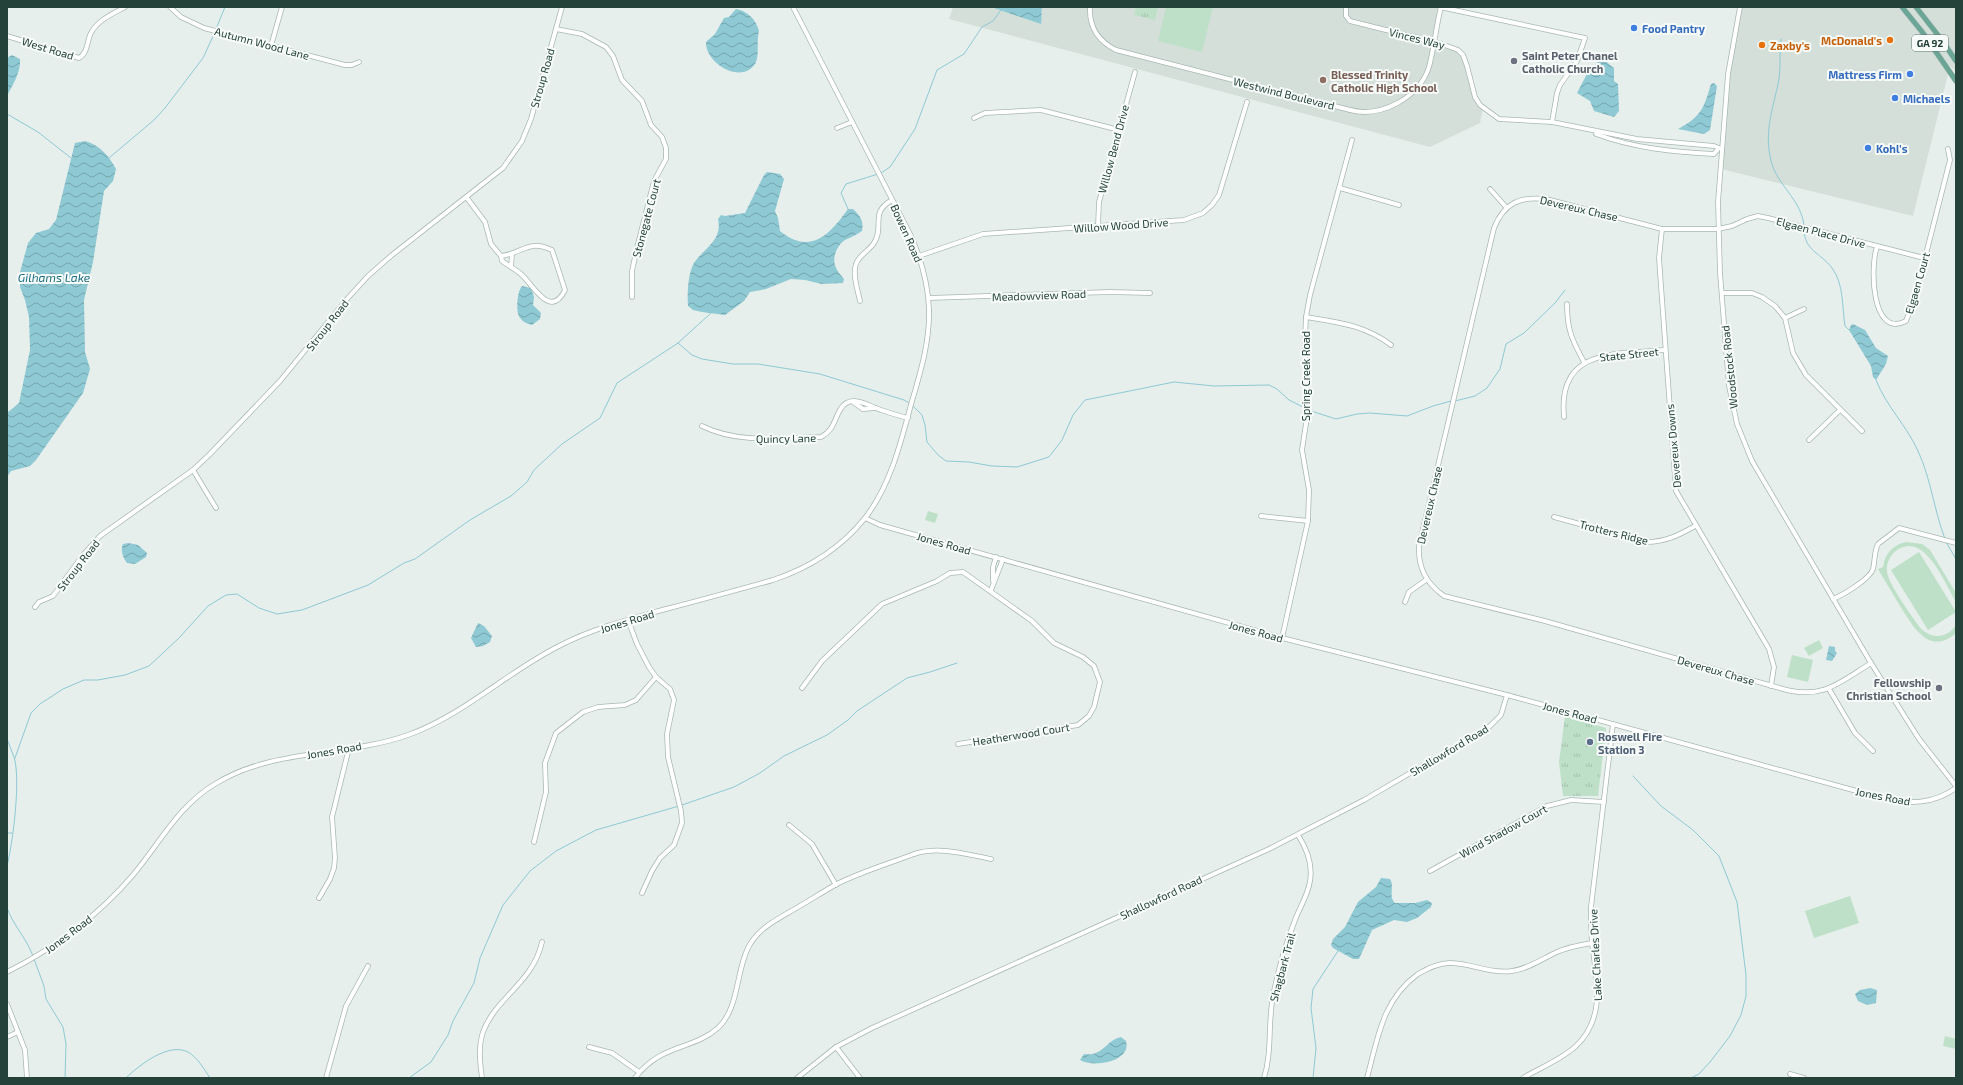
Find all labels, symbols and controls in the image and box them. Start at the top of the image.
place label: Food Pantry [1642,22,1706,36]
marker: Food Pantry [1629,23,1639,33]
street label: Autumn Wood Lane [213,24,311,62]
street label: Vinces Way [1388,25,1446,51]
street label: West Road [20,34,76,62]
place label: McDonald's [1821,34,1882,47]
marker: McDonald's [1885,35,1895,45]
road number: GA 92 [1912,35,1948,51]
place label: Zaxby's [1770,39,1810,53]
marker: Zaxby's [1757,40,1767,50]
street label: Stroup Road [527,47,557,109]
place label: Saint Peter Chanel Catholic Church [1522,49,1618,75]
marker: Saint Peter Chanel Catholic Church [1509,56,1519,66]
place label: Blessed Trinity Catholic High School [1331,68,1438,94]
place label: Mattress Firm [1828,68,1902,81]
marker: Mattress Firm [1905,69,1915,79]
street label: Westwind Boulevard [1232,74,1336,112]
marker: Blessed Trinity Catholic High School [1318,75,1328,85]
place label: Michaels [1903,92,1950,105]
marker: Michaels [1890,93,1900,103]
street label: Willow Bend Drive [1095,103,1131,195]
place label: Kohl's [1876,142,1908,155]
marker: Kohl's [1863,143,1873,153]
street label: Stonegate Court [629,177,663,259]
street label: Devereux Chase [1539,193,1619,223]
street label: Bowen Road [888,202,926,264]
street label: Elgaen Place Drive [1775,214,1867,250]
street label: Willow Wood Drive [1073,215,1169,235]
street label: Elgaen Court [1902,251,1932,315]
water label: Gilhams Lake [18,270,91,284]
street label: Meadowview Road [992,287,1086,303]
street label: Stroup Road [303,297,351,353]
street label: Woodstock Road [1718,325,1740,409]
street label: Spring Creek Road [1299,331,1312,421]
street label: State Street [1599,344,1659,364]
street label: Devereux Downs [1663,403,1683,488]
street label: Quincy Lane [756,431,816,446]
street label: Devereux Chase [1414,465,1444,545]
street label: Trotters Ridge [1578,517,1650,547]
street label: Jones Road [915,529,973,557]
street label: Stroup Road [54,537,102,593]
street label: Jones Road [598,607,656,635]
street label: Jones Road [1227,618,1285,644]
street label: Devereux Chase [1676,653,1756,687]
place label: Fellowship Christian School [1846,676,1931,702]
marker: Fellowship Christian School [1934,683,1944,693]
street label: Jones Road [1541,699,1599,725]
street label: Heatherwood Court [972,720,1070,748]
street label: Shallowford Road [1407,721,1491,779]
place label: Roswell Fire Station 3 [1598,730,1662,756]
marker: Roswell Fire Station 3 [1585,737,1595,747]
street label: Jones Road [305,739,363,761]
street label: Jones Road [1854,784,1912,808]
street label: Wind Shadow Court [1457,802,1549,860]
street label: Shallowford Road [1118,872,1204,922]
street label: Lake Charles Drive [1586,909,1604,1001]
street label: Jones Road [42,912,94,956]
street label: Shagbark Trail [1267,930,1298,1003]

